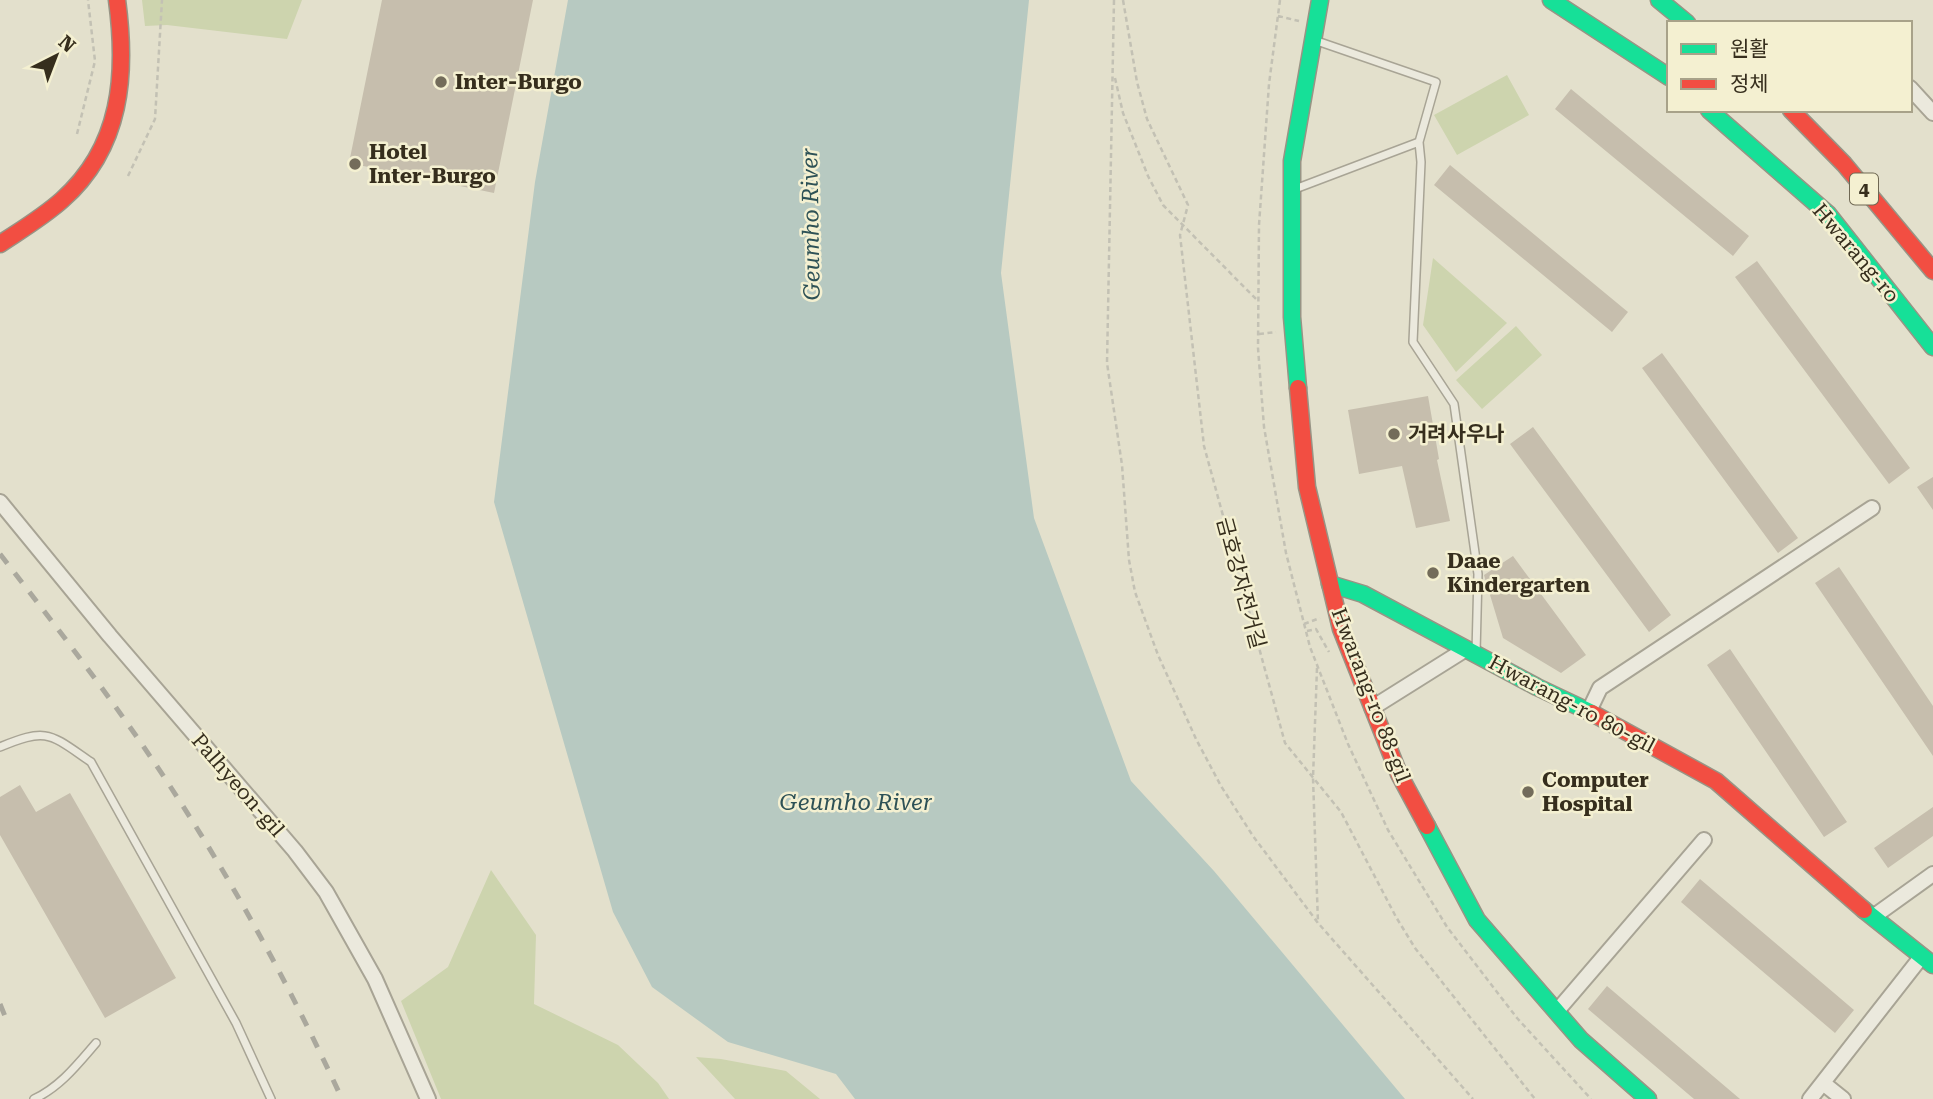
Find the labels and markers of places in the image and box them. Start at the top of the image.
place label: Inter-Burgo [455,70,582,94]
marker: Inter-Burgo [433,74,449,90]
place label: Hotel Inter-Burgo [369,140,496,188]
marker: Hotel Inter-Burgo [347,156,363,172]
place label: 거려사우나 [1408,422,1505,446]
marker: 거려사우나 [1386,426,1402,442]
place label: Daae Kindergarten [1447,549,1590,597]
marker: Daae Kindergarten [1425,565,1441,581]
place label: Computer Hospital [1542,768,1649,816]
marker: Computer Hospital [1520,784,1536,800]

